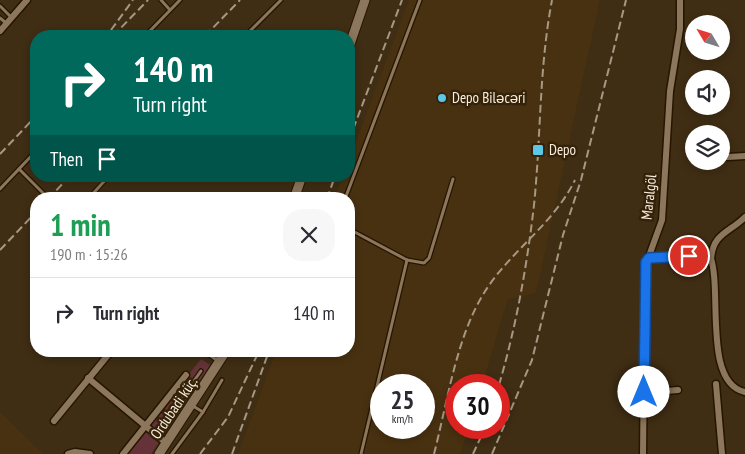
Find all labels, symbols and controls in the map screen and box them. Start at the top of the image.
north arrow [685,15,730,60]
map controls [685,15,730,170]
text: 140 m [133,46,214,92]
icon: right [50,50,115,115]
button: sound [685,70,730,115]
place label: Depo Biləcəri [452,88,525,107]
text: Turn right [133,90,207,118]
marker: Depo Biləcəri [436,92,448,104]
button: layers [685,125,730,170]
place label: Depo [549,140,576,159]
marker: Depo [531,143,545,157]
icon: arrive [93,145,121,173]
text: Then [50,147,83,171]
street label: Maralgöl [637,173,660,221]
text: 1 min [50,205,111,244]
button: close [283,209,335,261]
pin [668,235,710,277]
icon: arrive [675,242,703,270]
text: 190 m · 15:26 [50,244,128,264]
icon: right [50,299,78,327]
text: Turn right [93,301,159,325]
text: 140 m [293,301,335,325]
position arrow [617,365,669,417]
street label: Ordubadi küç. [146,373,202,443]
speed limit sign: 30 [445,374,510,439]
text: 25 [391,384,414,416]
text: km/h [392,411,413,426]

